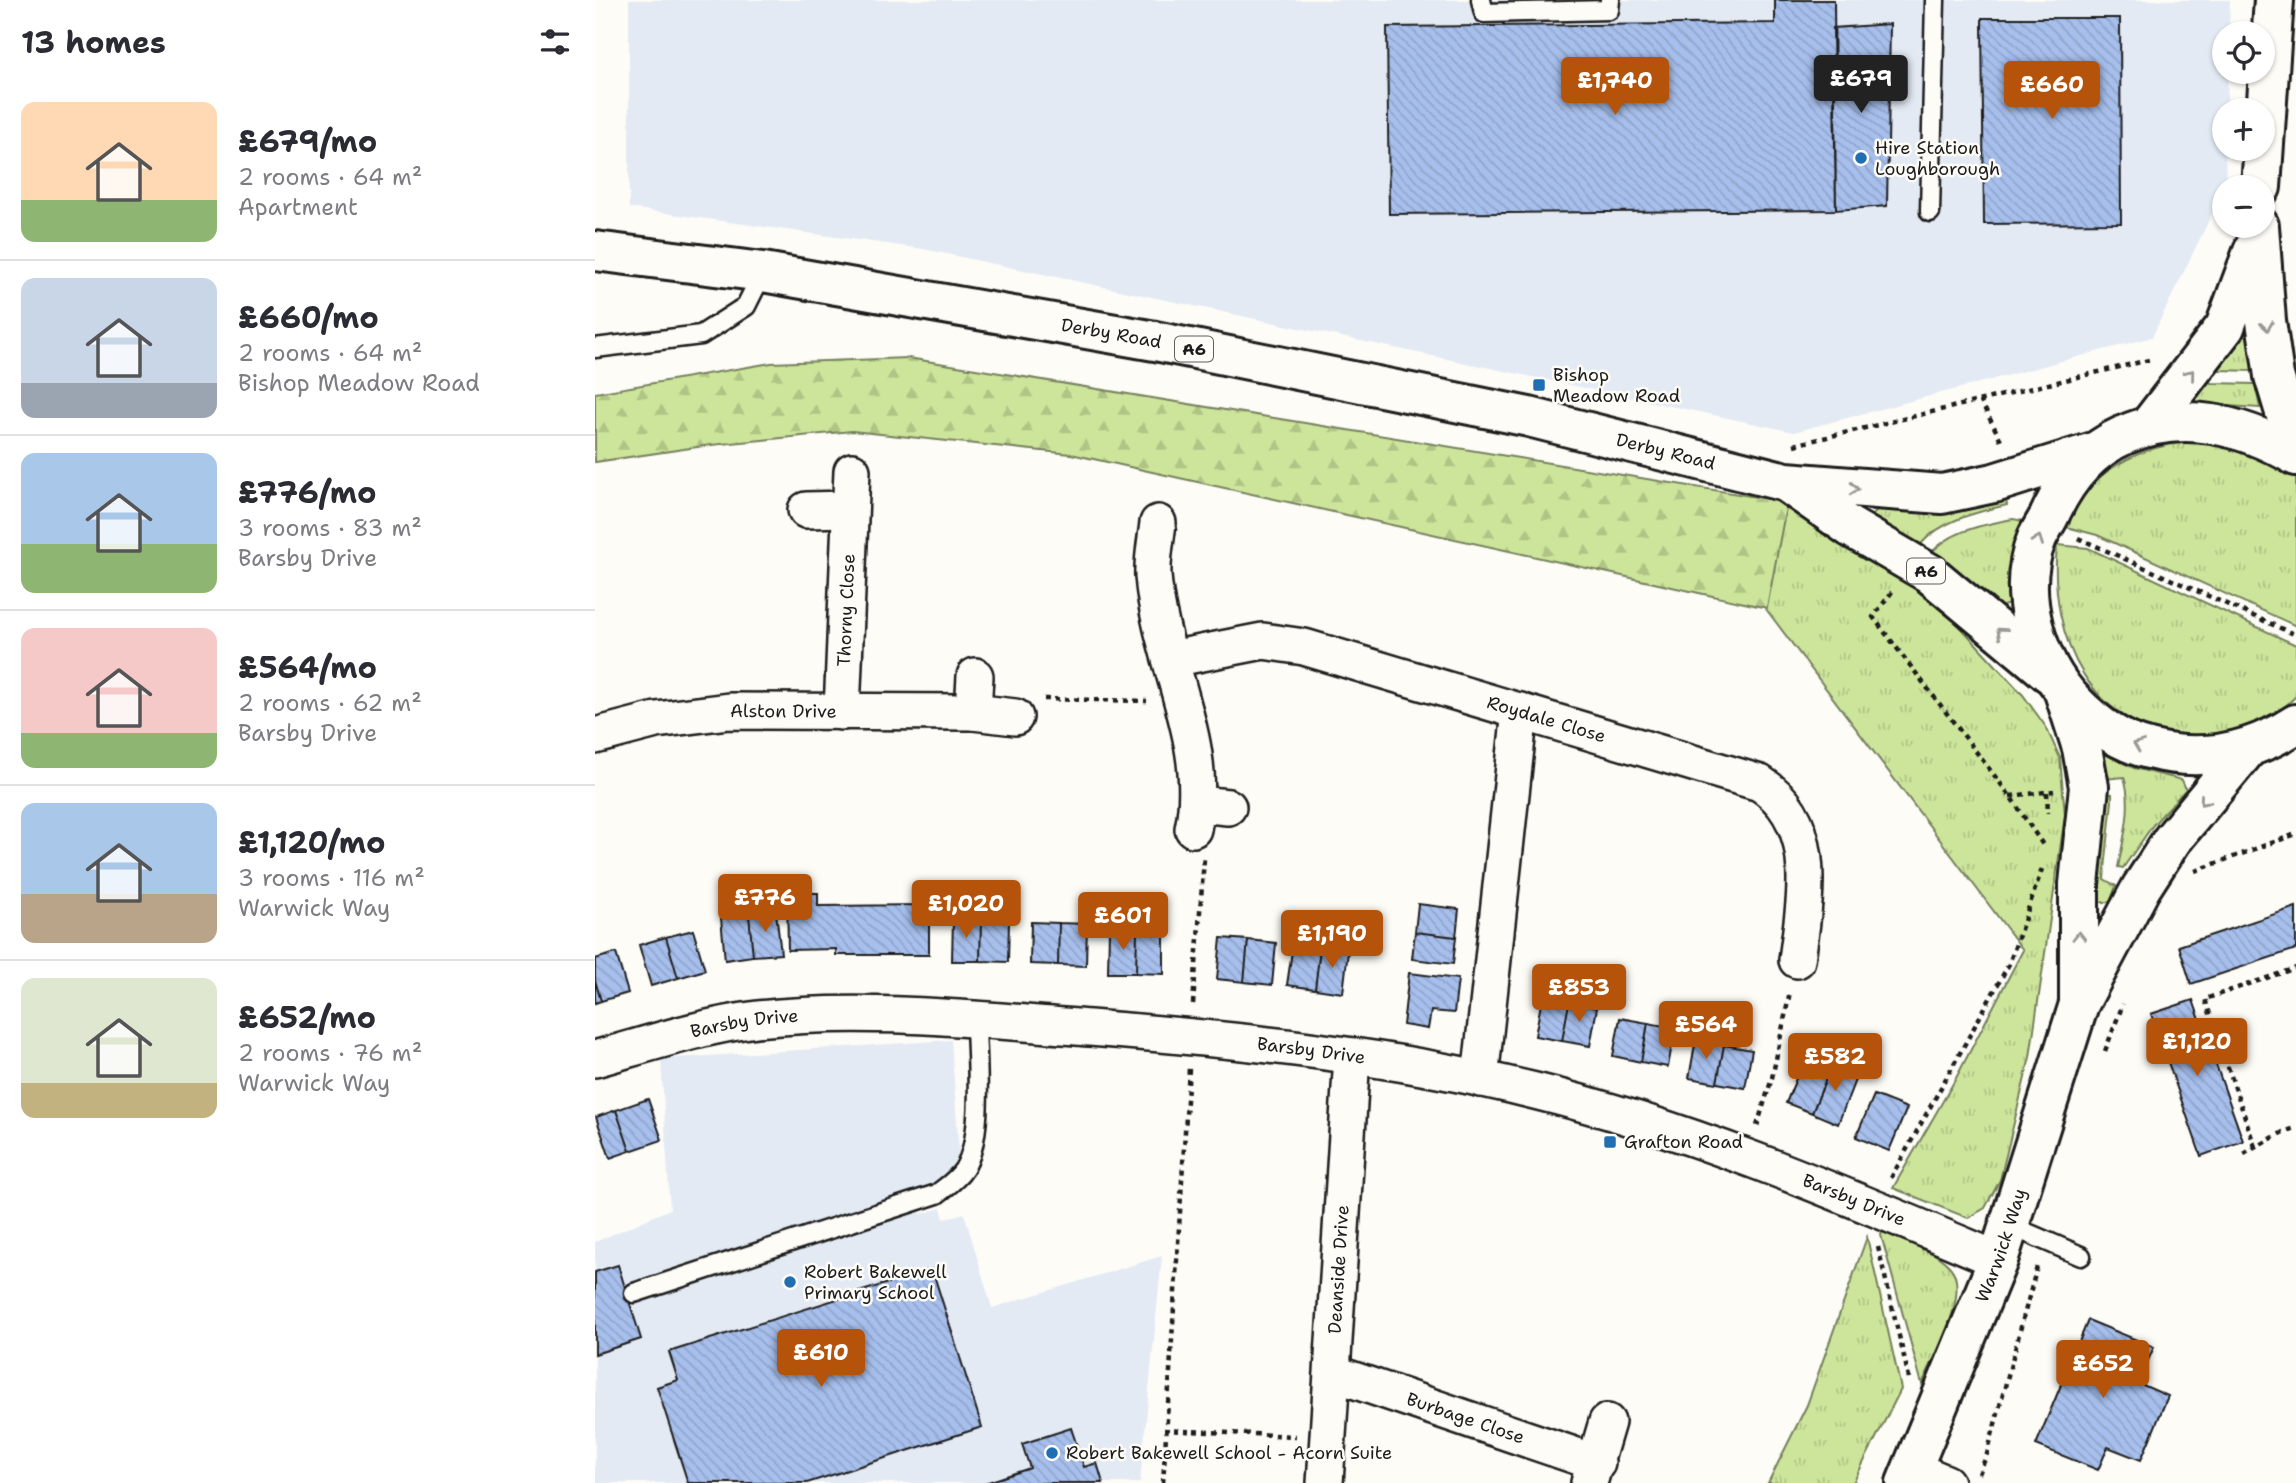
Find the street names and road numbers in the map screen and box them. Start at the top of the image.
street label: Derby Road [1059,313,1164,354]
road number: A6 [1175,336,1213,362]
street label: Derby Road [1613,427,1718,476]
street label: Thorny Close [832,553,861,667]
road number: A6 [1907,558,1945,584]
street label: Roydale Close [1484,690,1609,748]
street label: Alston Drive [730,699,837,723]
street label: Barsby Drive [688,1004,799,1044]
street label: Barsby Drive [1256,1032,1367,1070]
street label: Barsby Drive [1799,1168,1909,1232]
street label: Warwick Way [1970,1185,2032,1306]
street label: Deanside Drive [1322,1204,1355,1335]
street label: Burbage Close [1403,1387,1528,1449]

